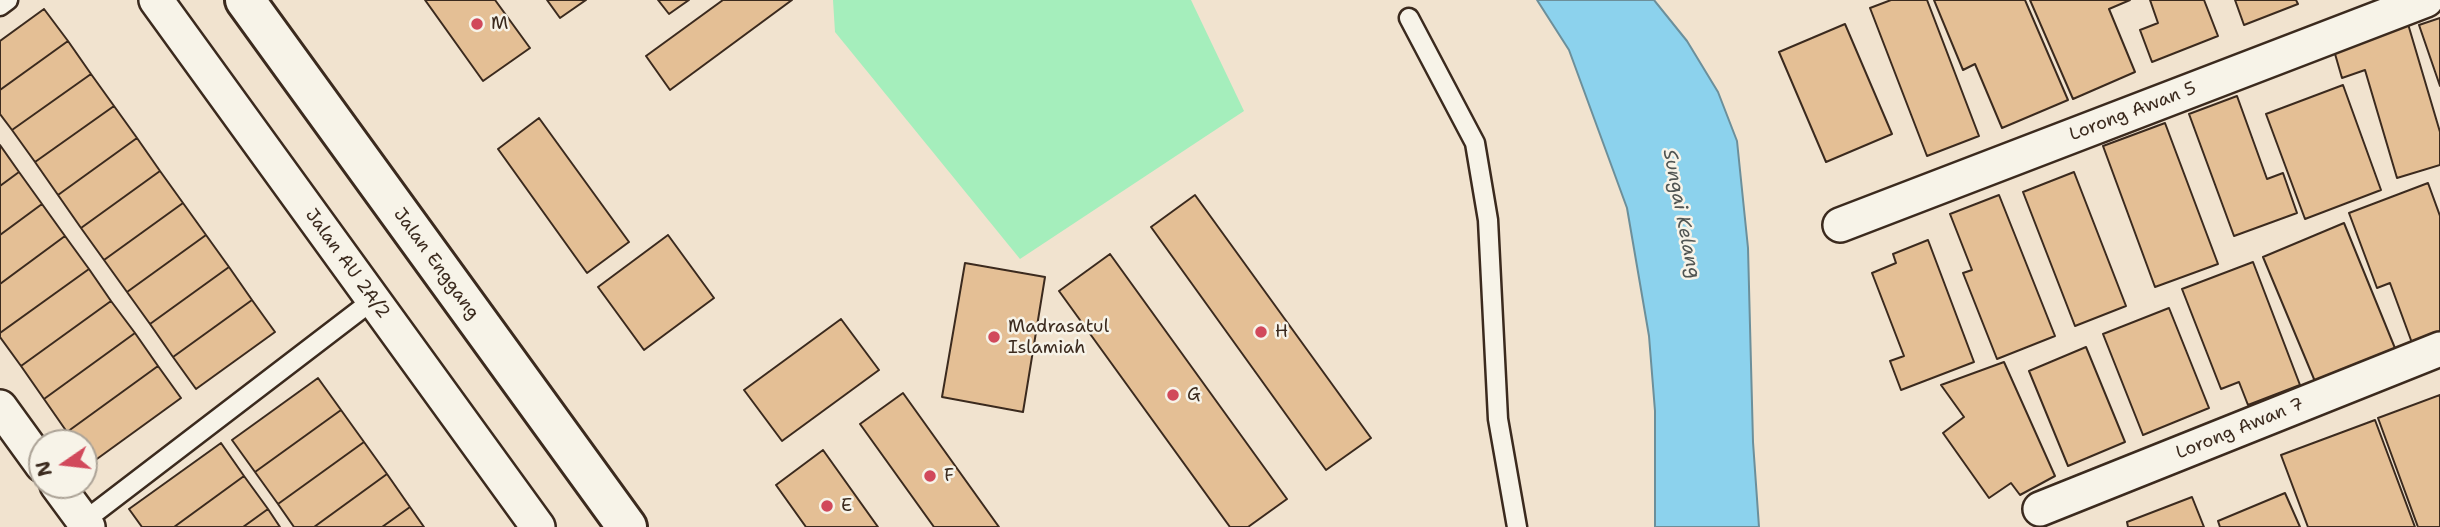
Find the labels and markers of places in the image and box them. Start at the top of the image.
place label: M [491,13,508,35]
marker: M [469,16,485,32]
place label: Madrasatul Islamiah [1008,316,1109,358]
place label: H [1275,321,1288,343]
marker: H [1253,324,1269,340]
marker: Madrasatul Islamiah [986,329,1002,345]
place label: G [1187,384,1201,406]
marker: G [1165,387,1181,403]
place label: F [944,465,954,487]
marker: F [922,468,938,484]
place label: E [841,495,852,517]
marker: E [819,498,835,514]

